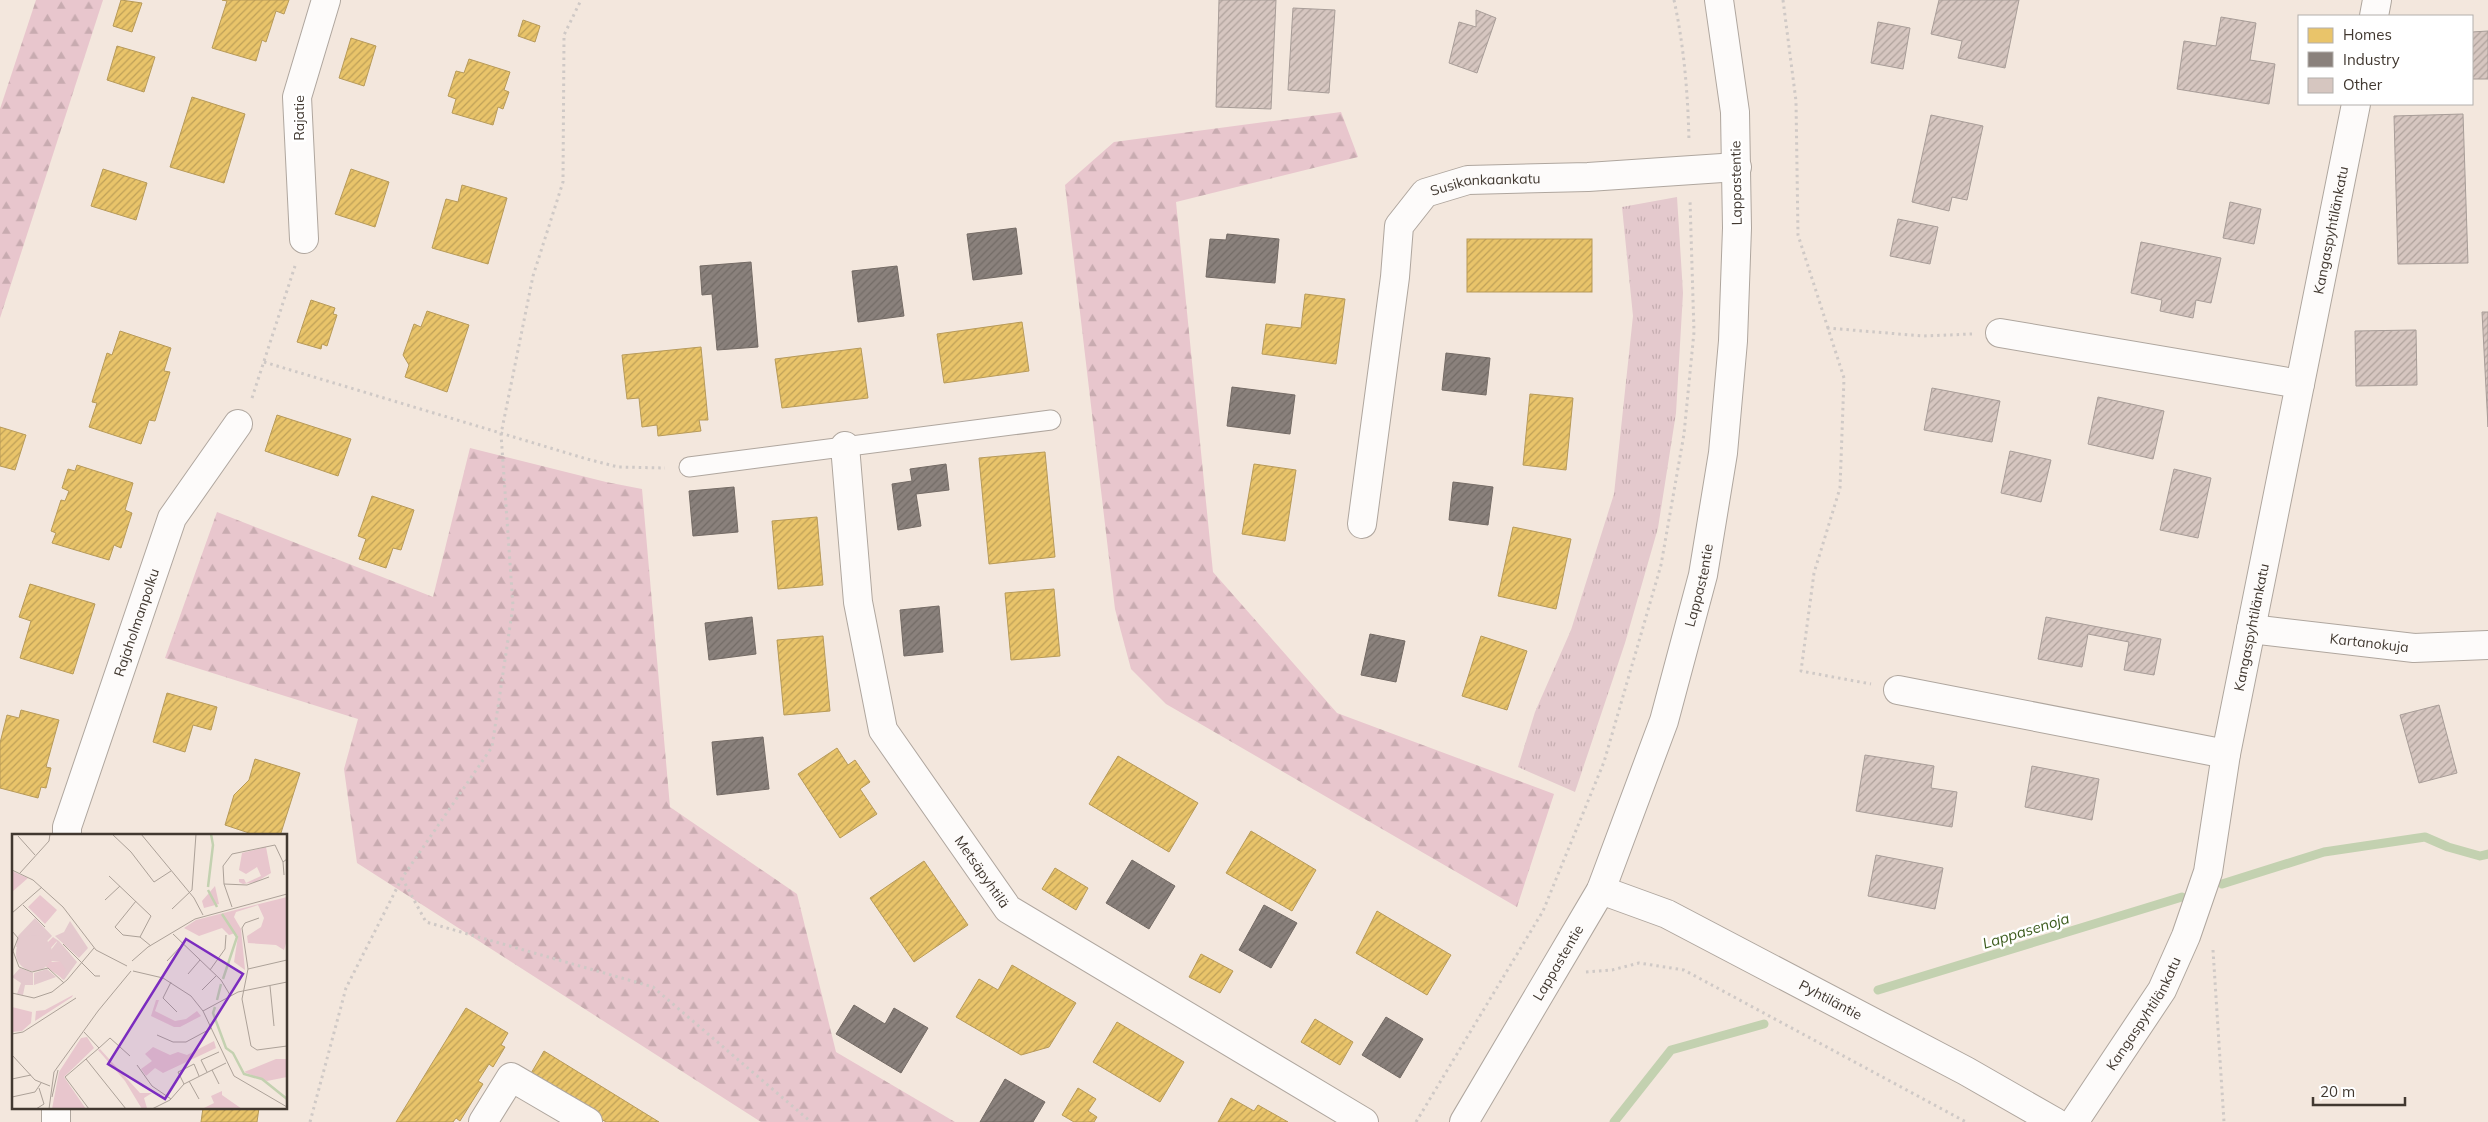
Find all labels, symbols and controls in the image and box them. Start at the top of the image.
legend [2298,15,2473,105]
text: Homes [2343,25,2392,44]
text: Industry [2343,50,2400,69]
text: Other [2343,75,2383,94]
street label: Rajatie [290,95,308,141]
street label: Lappastentie [1726,141,1746,225]
street label: Kangaspyhtilänkatu [2309,165,2352,296]
street label: Susikankaankatu [1428,169,1541,200]
street label: Lappastentie [1681,543,1717,629]
street label: Kangaspyhtilänkatu [2230,562,2273,693]
street label: Rajaholmanpolku [110,566,163,679]
street label: Kartanokuja [2329,629,2410,656]
street label: Metsäpyhtilä [951,832,1013,911]
inset map [12,834,288,1110]
water label: Lappasenoja [1980,908,2072,953]
street label: Lappastentie [1529,922,1587,1004]
street label: Kangaspyhtilänkatu [2102,954,2185,1074]
street label: Pyhtiläntie [1796,976,1865,1024]
scale bar [2313,1074,2406,1106]
text: 20 m [2320,1082,2355,1101]

